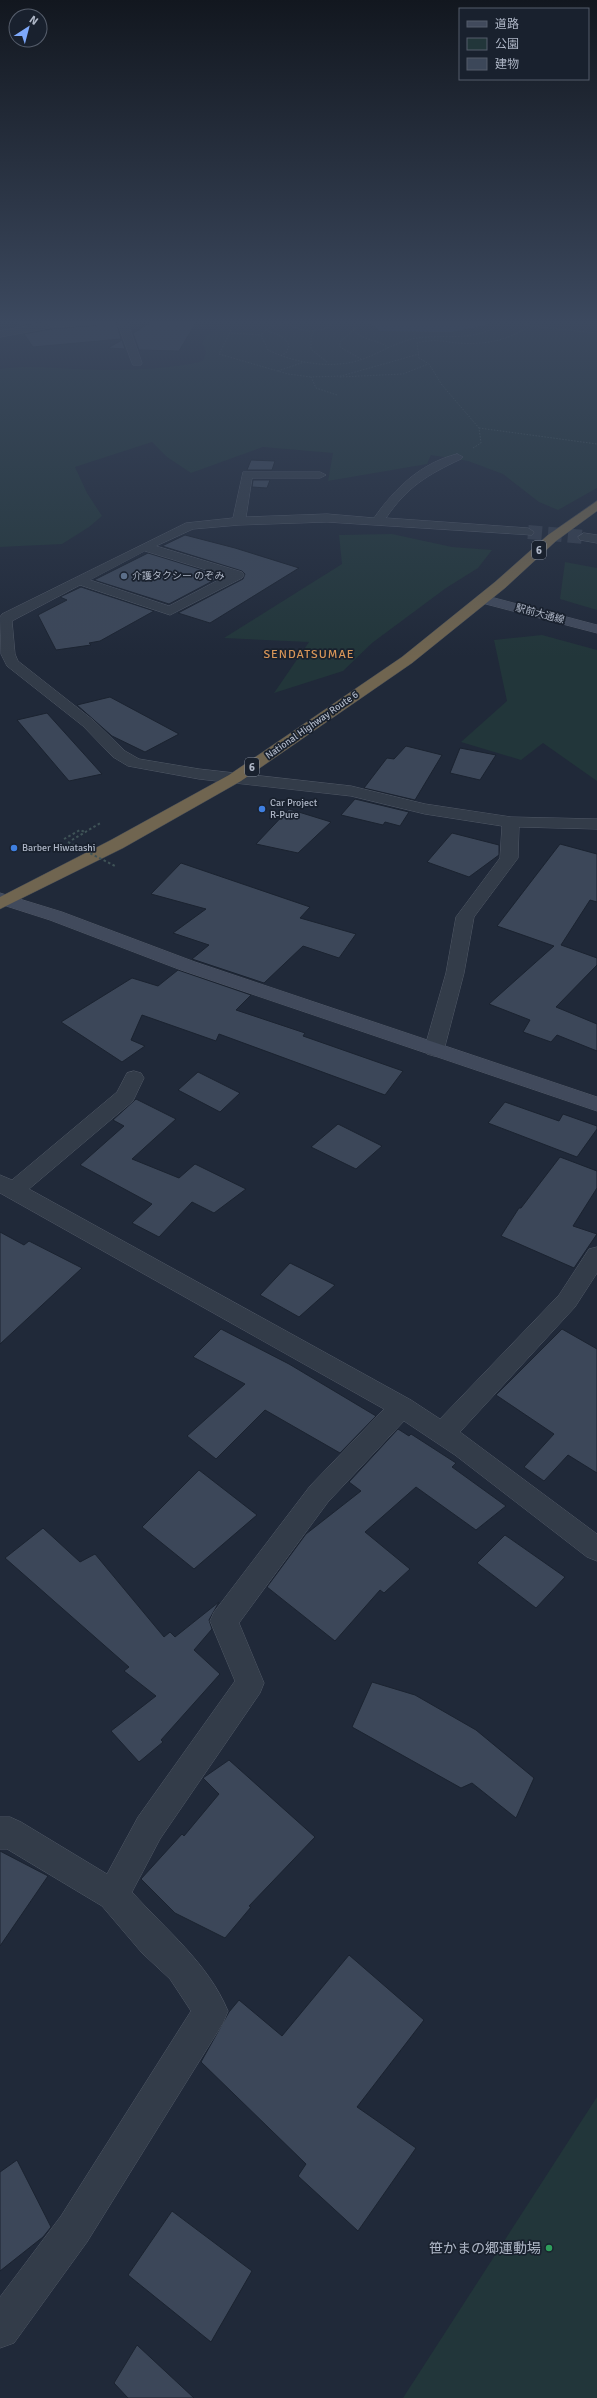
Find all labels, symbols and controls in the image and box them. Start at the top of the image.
north arrow [8,8,48,48]
legend [459,8,589,80]
text: N [27,13,41,28]
text: 道路 [495,17,519,32]
text: 公園 [495,37,519,52]
text: 建物 [495,57,519,72]
road number: 6 [532,541,546,559]
place label: 介護タクシー のぞみ [132,570,224,582]
marker: 介護タクシー のぞみ [119,571,129,581]
street label: 駅前大通線 [514,602,566,626]
district label: SENDATSUMAE [263,647,355,662]
street label: National Highway Route 6 [263,688,361,762]
road number: 6 [245,758,259,776]
place label: Car Project R-Pure [270,797,318,821]
marker: Car Project R-Pure [257,804,267,814]
place label: Barber Hiwatashi [22,842,96,854]
marker: Barber Hiwatashi [9,843,19,853]
place label: 笹かまの郷運動場 [429,2240,541,2257]
marker: 笹かまの郷運動場 [544,2243,554,2253]

